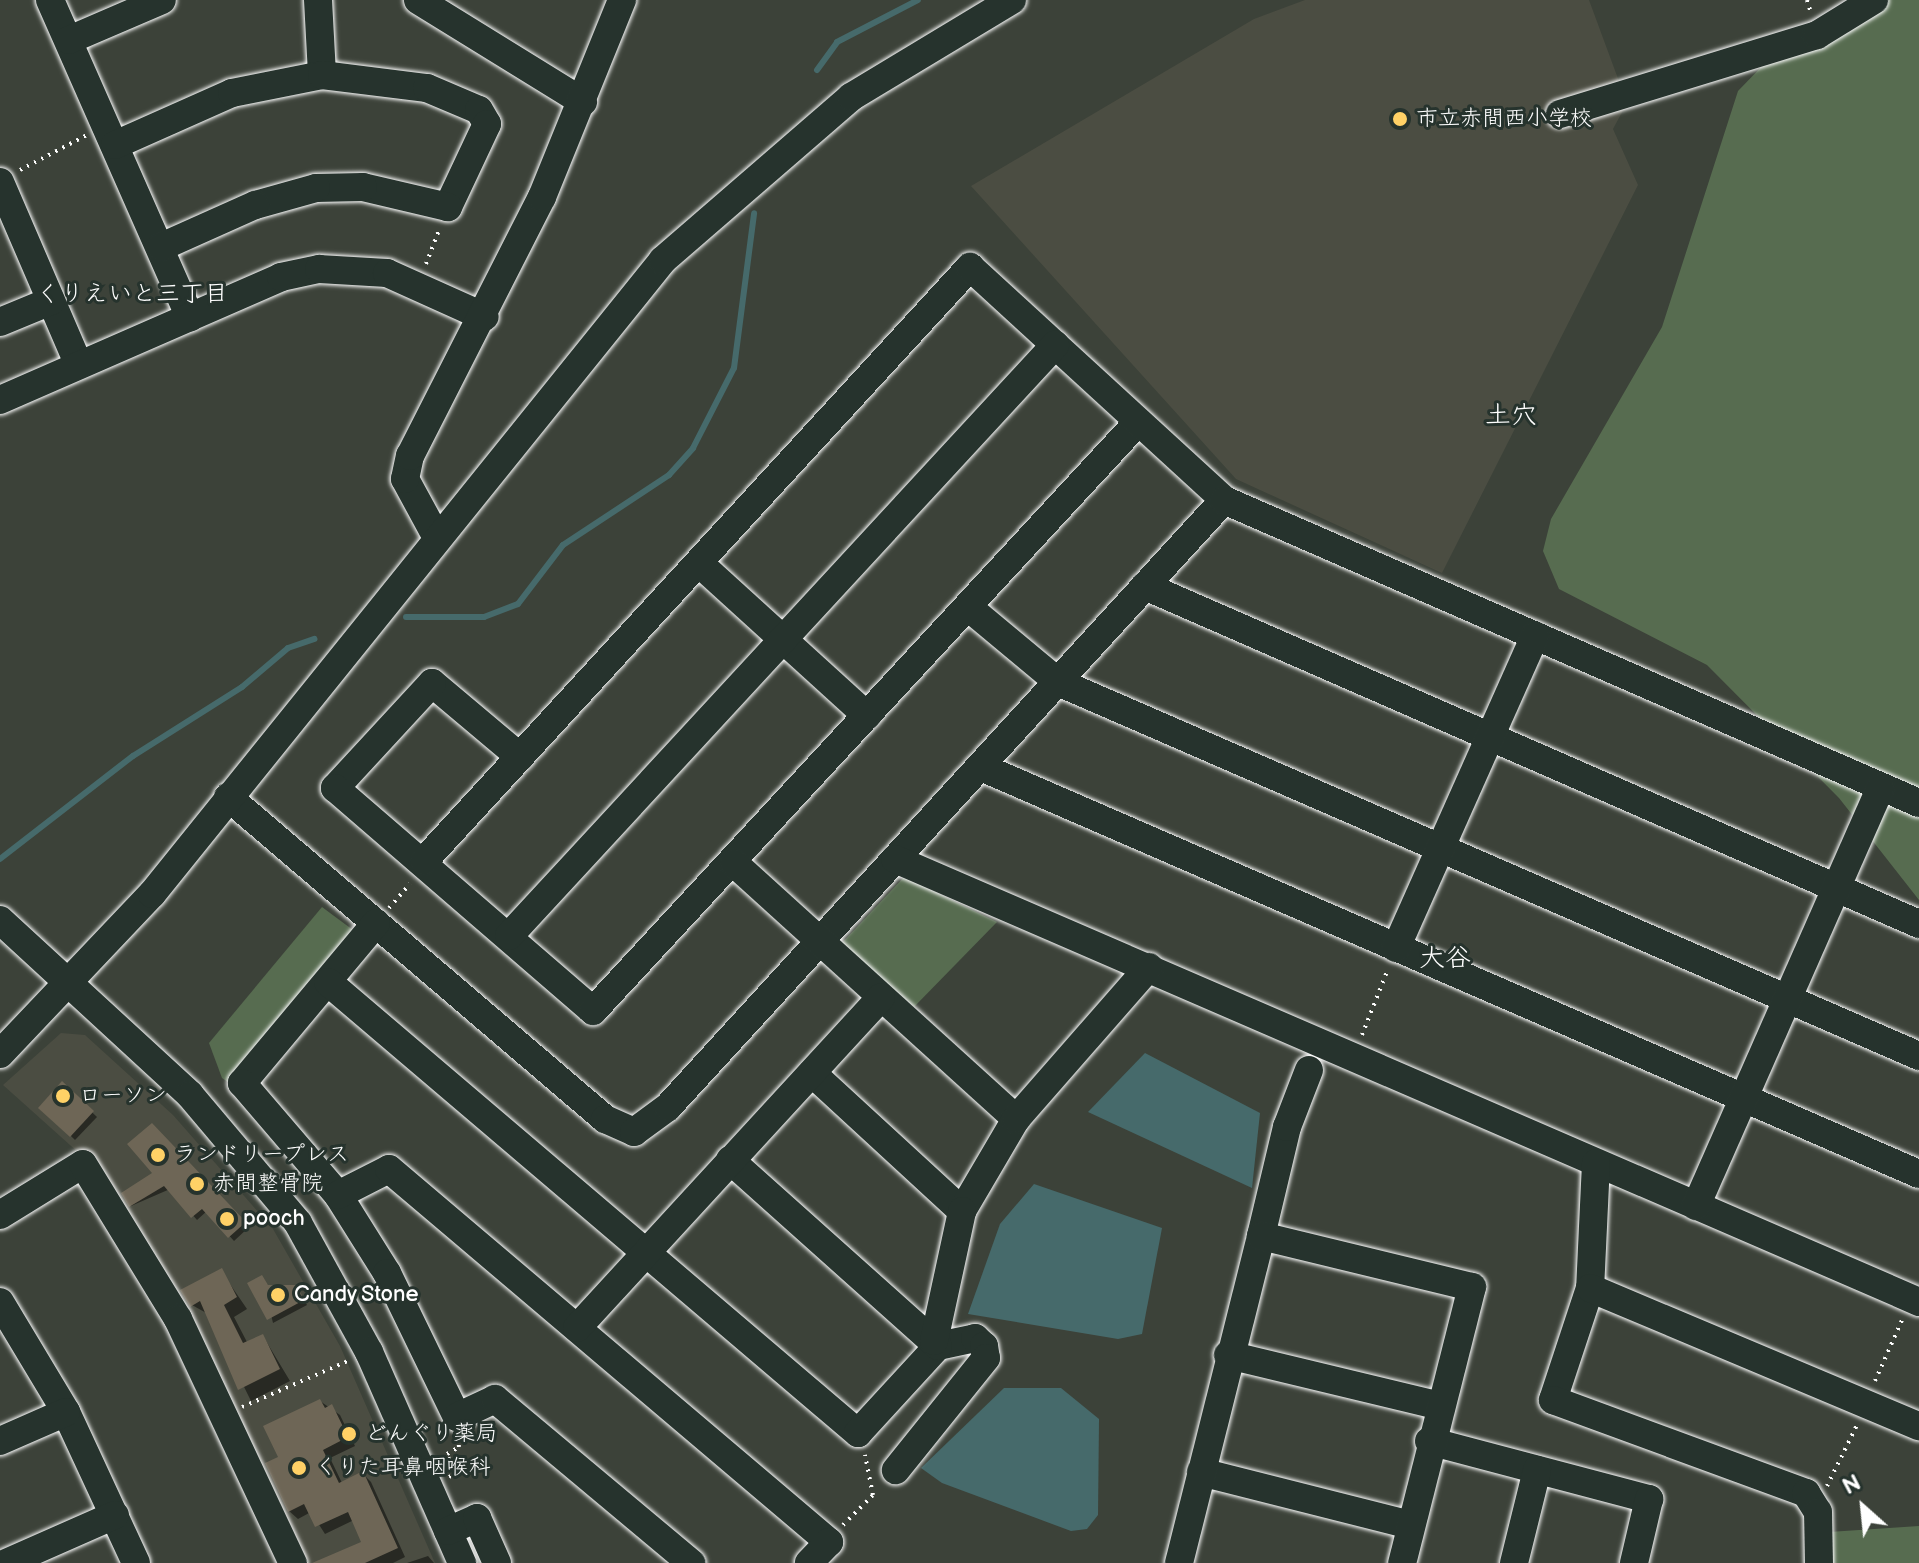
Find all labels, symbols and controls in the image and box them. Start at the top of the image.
place label: 市立赤間西小学校 [1416,106,1592,132]
marker: 市立赤間西小学校 [1391,110,1409,128]
district label: くりえいと三丁目 [36,280,228,308]
district label: 土穴 [1485,400,1537,432]
district label: 大谷 [1419,943,1471,975]
place label: ローソン [79,1083,167,1109]
marker: ローソン [54,1087,72,1105]
place label: ランドリープレス [174,1142,350,1168]
marker: ランドリープレス [149,1146,167,1164]
place label: 赤間整骨院 [213,1171,323,1197]
marker: 赤間整骨院 [188,1175,206,1193]
place label: pooch [243,1206,305,1232]
marker: pooch [218,1210,236,1228]
place label: Candy Stone [294,1282,420,1308]
marker: Candy Stone [269,1286,287,1304]
place label: どんぐり薬局 [365,1421,497,1447]
marker: どんぐり薬局 [340,1425,358,1443]
place label: くりた耳鼻咽喉科 [315,1455,491,1481]
marker: くりた耳鼻咽喉科 [290,1459,308,1477]
north arrow [1823,1467,1903,1547]
text: N [1838,1469,1865,1501]

